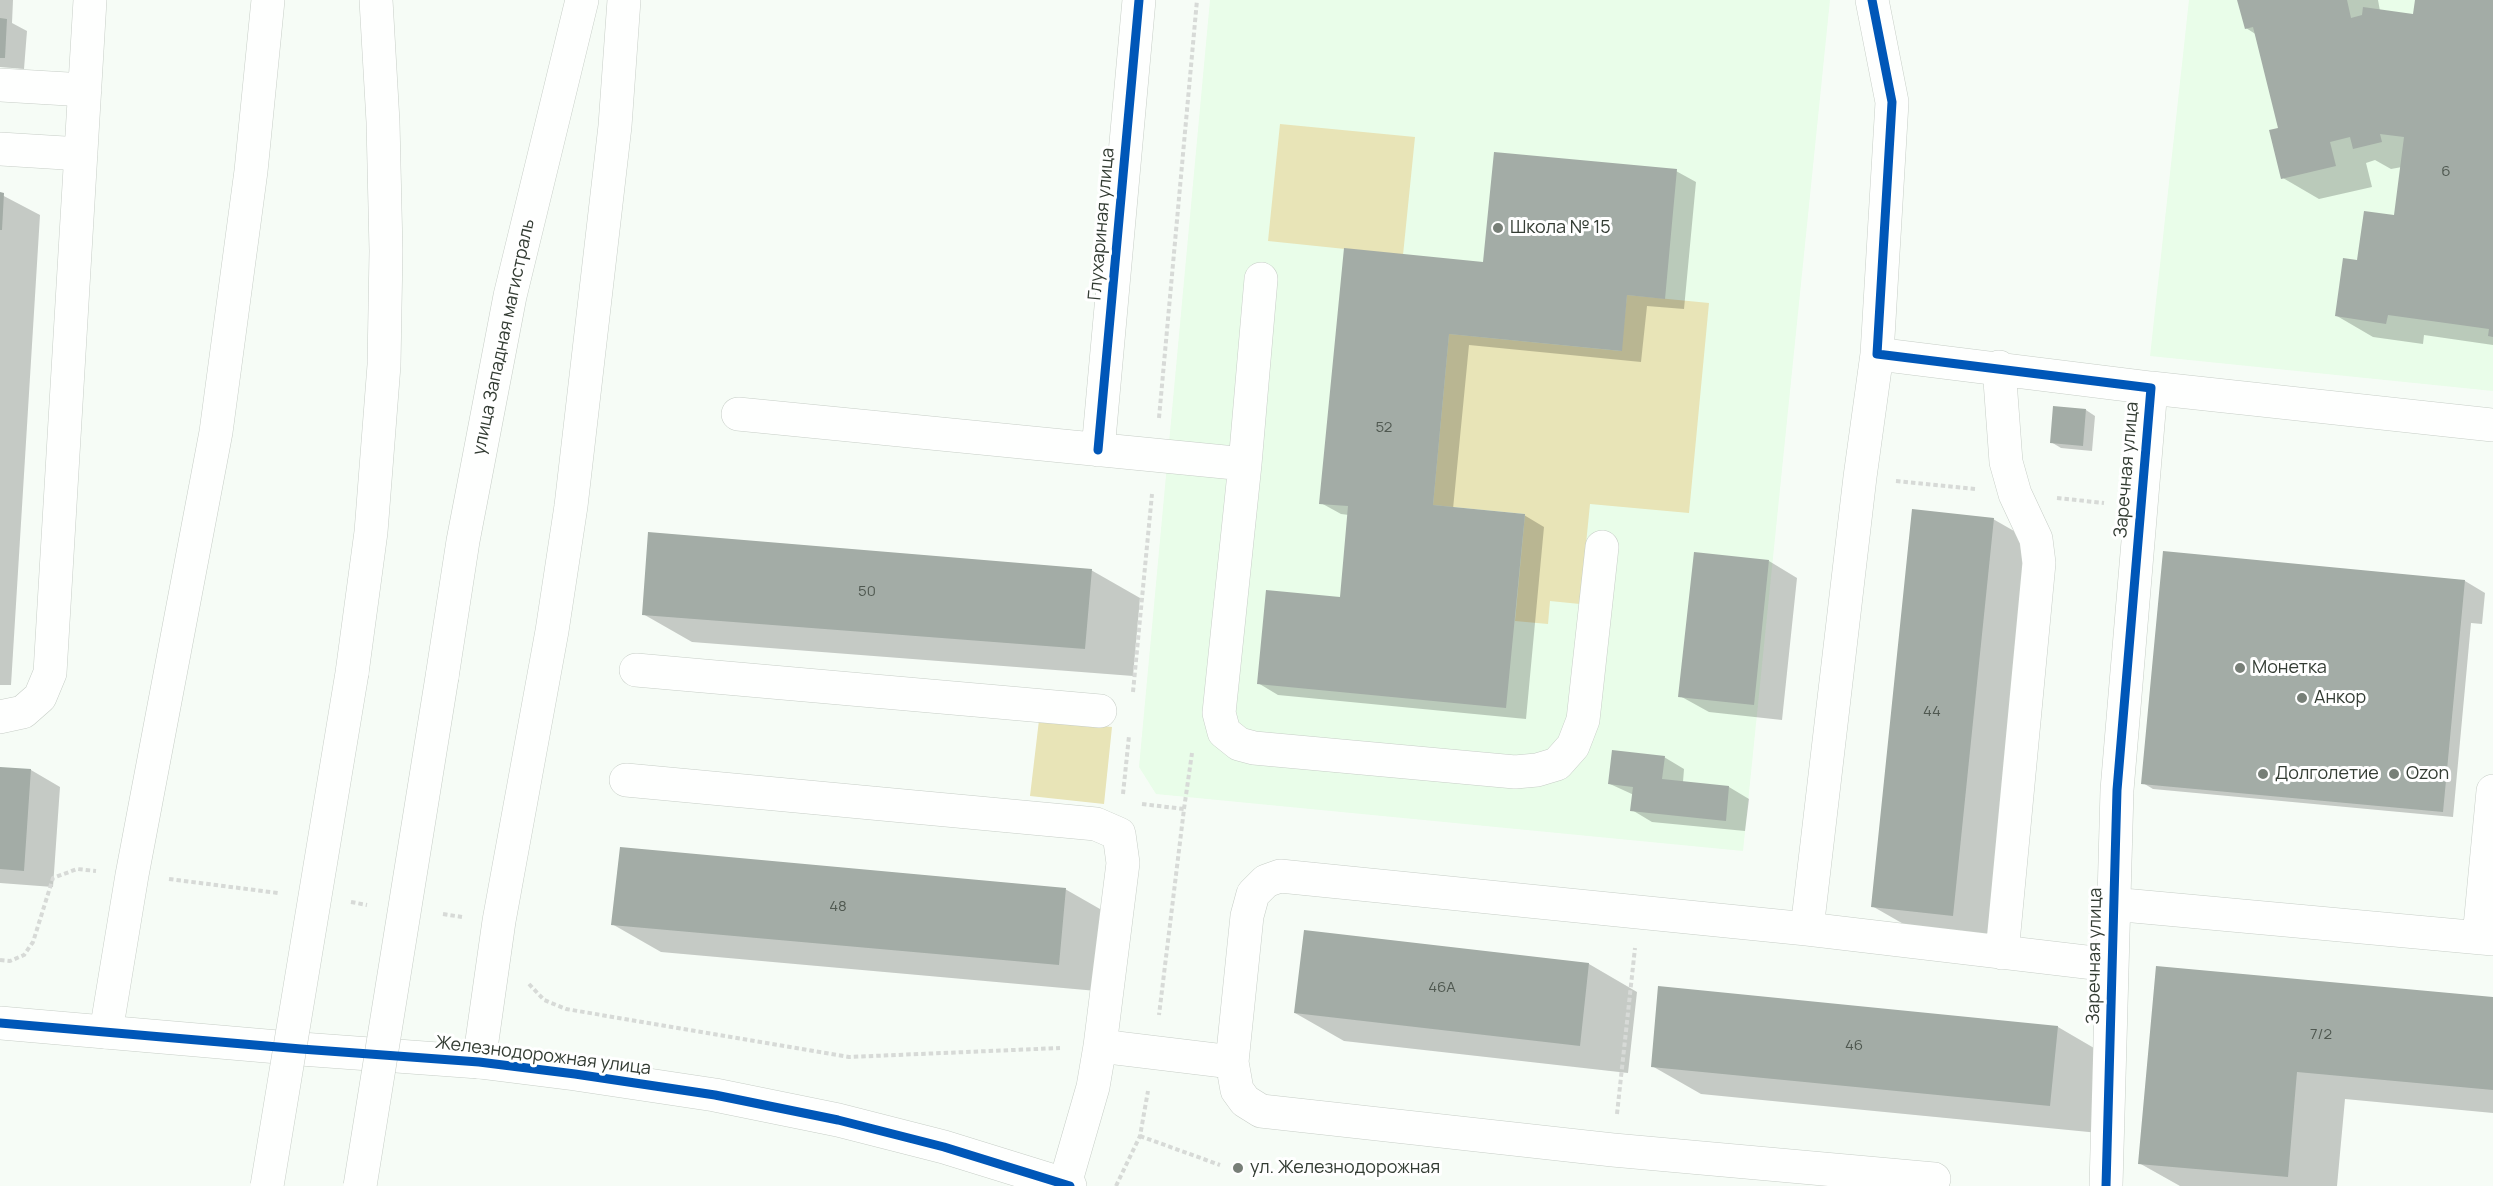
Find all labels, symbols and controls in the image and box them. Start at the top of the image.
street label: Глухариная улица [1085,147,1119,301]
house number: 6 [2441,163,2451,181]
street label: улица Западная магистраль [468,217,540,457]
place label: Школа № 15 [1510,217,1611,239]
marker: Школа № 15 [1491,221,1505,235]
street label: Заречная улица [2110,401,2144,539]
house number: 52 [1376,419,1392,437]
house number: 50 [858,583,876,601]
place label: Монетка [2252,657,2327,679]
marker: Монетка [2233,661,2247,675]
place label: Анкор [2314,687,2366,709]
marker: Анкор [2295,691,2309,705]
house number: 44 [1923,703,1941,721]
place label: Долголетие [2275,763,2379,785]
place label: Ozon [2406,763,2449,785]
marker: Долголетие [2256,767,2270,781]
marker: Ozon [2387,767,2401,781]
street label: Заречная улица [2083,887,2107,1025]
house number: 48 [829,898,847,916]
house number: 46А [1428,979,1456,997]
house number: 7/2 [2310,1026,2332,1044]
street label: Железнодорожная улица [434,1032,652,1080]
house number: 46 [1845,1037,1863,1055]
place label: ул. Железнодорожная [1250,1157,1440,1179]
marker: ул. Железнодорожная [1231,1161,1245,1175]

